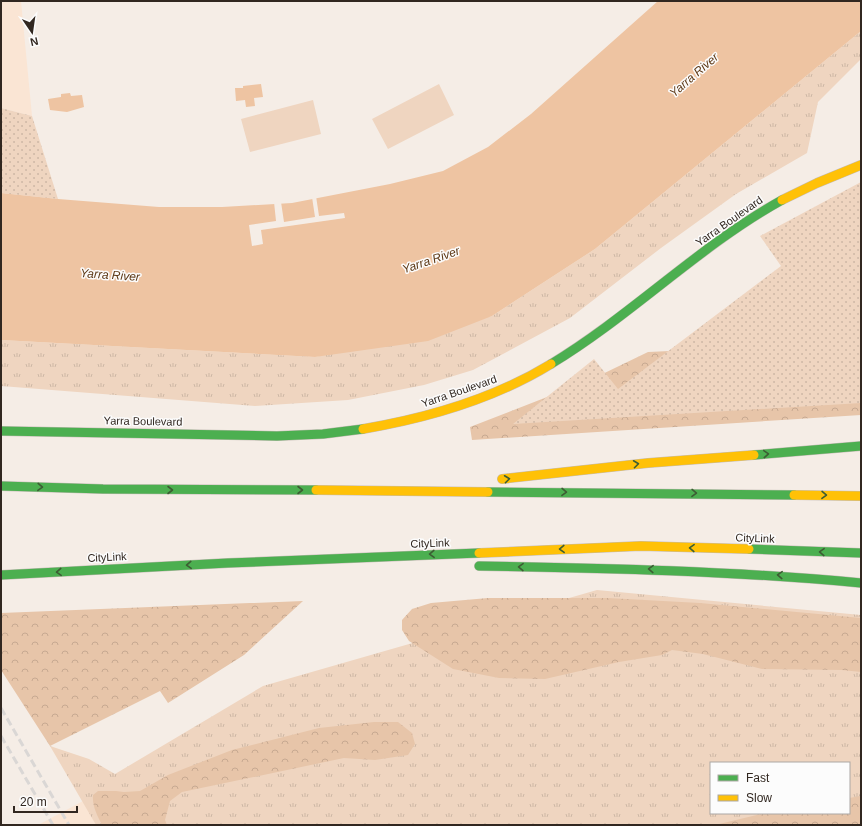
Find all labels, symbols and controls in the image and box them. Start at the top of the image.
north arrow [12,12,52,52]
text: N [29,35,39,48]
water label: Yarra River [667,49,722,100]
street label: Yarra Boulevard [693,194,765,248]
water label: Yarra River [400,243,462,276]
water label: Yarra River [80,266,141,284]
street label: Yarra Boulevard [420,373,498,409]
street label: Yarra Boulevard [104,414,182,428]
one-way arrow [763,449,769,458]
one-way arrow [633,460,640,469]
one-way arrow [504,475,510,484]
one-way arrow [37,483,43,492]
one-way arrow [167,486,173,494]
one-way arrow [297,486,303,495]
one-way arrow [561,488,567,496]
one-way arrow [691,489,697,497]
one-way arrow [821,491,827,499]
street label: CityLink [735,531,775,545]
street label: CityLink [410,536,450,550]
one-way arrow [689,543,695,552]
one-way arrow [559,545,565,553]
one-way arrow [819,548,825,556]
street label: CityLink [87,550,127,564]
one-way arrow [429,550,435,559]
one-way arrow [186,561,192,569]
one-way arrow [518,563,524,571]
one-way arrow [647,565,653,573]
one-way arrow [56,568,62,576]
one-way arrow [777,571,783,580]
legend [710,762,850,814]
text: Fast [746,771,770,785]
scale bar [14,788,77,814]
text: Slow [746,791,772,805]
text: 20 m [20,795,47,809]

